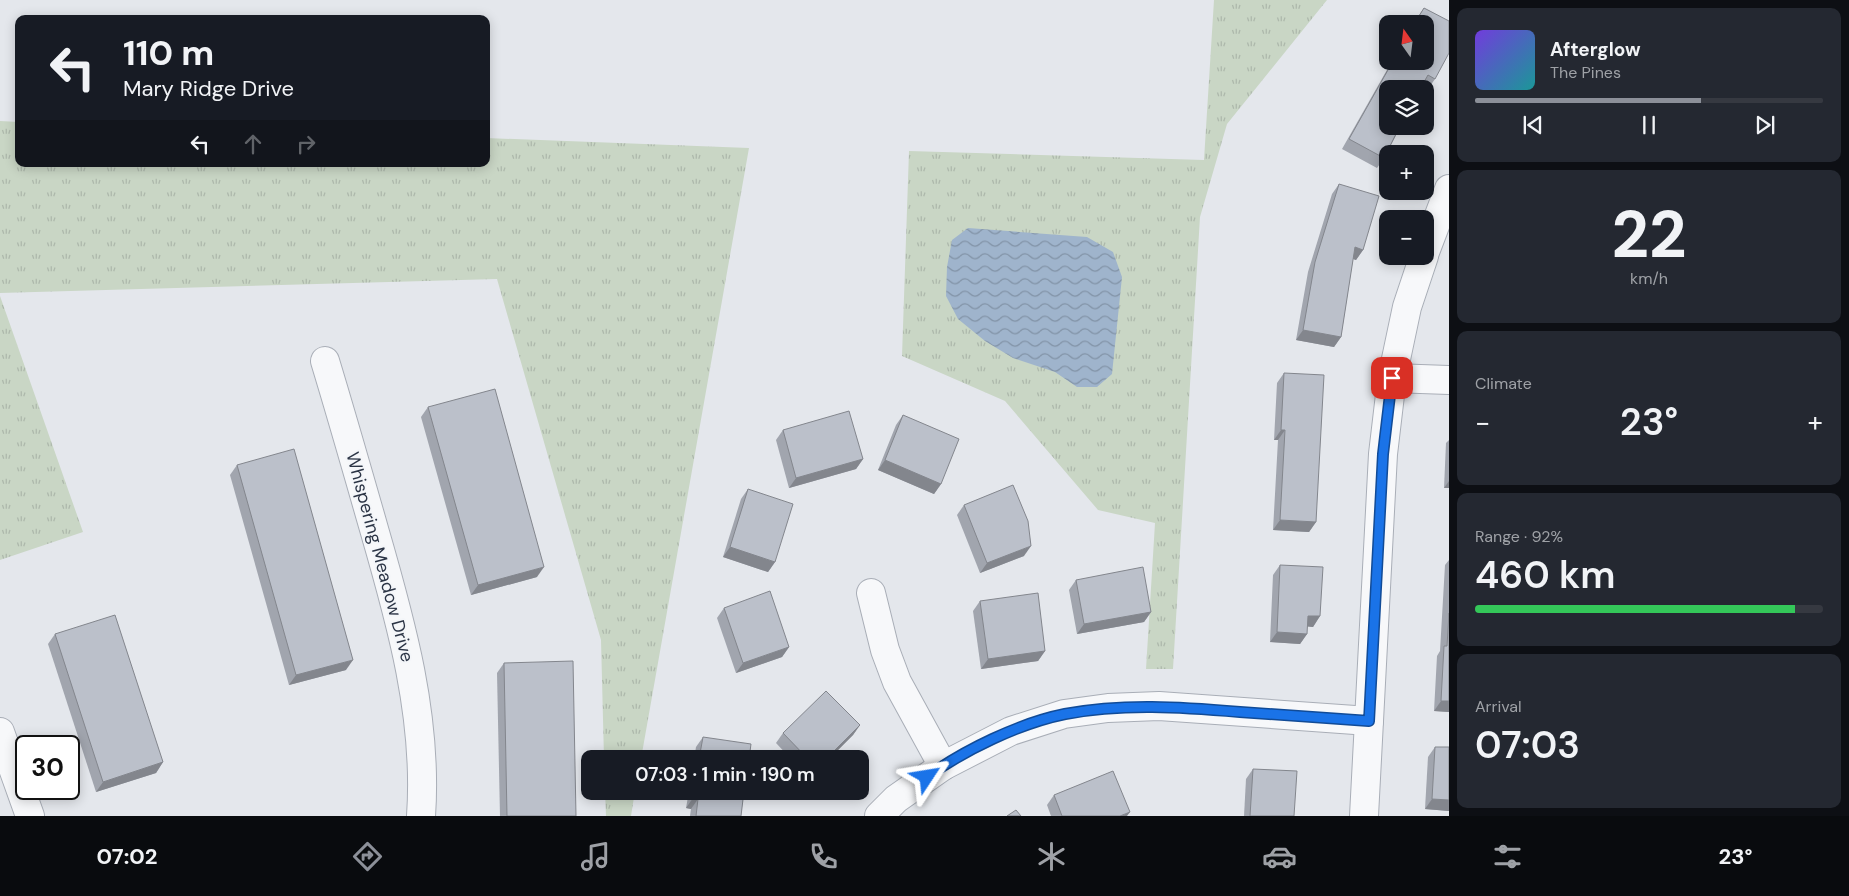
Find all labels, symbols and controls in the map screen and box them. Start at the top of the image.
north arrow [1379,15,1434,70]
map controls [1379,15,1434,265]
text: 110 m [123,30,214,76]
icon: left [40,35,105,100]
text: Afterglow [1550,37,1641,62]
text: The Pines [1550,62,1621,83]
text: Mary Ridge Drive [123,74,294,103]
button: layers [1379,80,1434,135]
icon: previous [1519,111,1547,139]
icon: pause [1635,111,1663,139]
icon: next [1751,111,1779,139]
icon: left [186,130,214,158]
icon: ahead [239,130,267,158]
icon: right [292,130,320,158]
button: + [1379,145,1434,200]
text: 22 [1611,193,1687,277]
button: − [1379,210,1434,265]
text: km/h [1630,268,1668,289]
pin [1371,357,1413,399]
icon: arrive [1378,364,1406,392]
text: Climate [1475,373,1532,394]
text: 23° [1620,397,1678,447]
text: − [1475,404,1490,441]
text: + [1808,404,1823,441]
street label: Whispering Meadow Drive [340,449,420,665]
text: Range · 92% [1475,526,1563,547]
text: 460 km [1475,550,1615,600]
text: Arrival [1475,696,1522,717]
text: 07:03 [1475,720,1580,770]
speed limit sign: 30 [15,735,80,800]
position arrow [900,750,952,802]
text: 07:03 · 1 min · 190 m [635,762,815,787]
icon: directions [350,839,385,874]
icon: music [578,839,613,874]
icon: phone [806,839,841,874]
icon: climate [1034,839,1069,874]
icon: car [1262,839,1297,874]
icon: filters [1490,839,1525,874]
text: 07:02 [97,842,157,871]
text: 23° [1718,842,1752,871]

